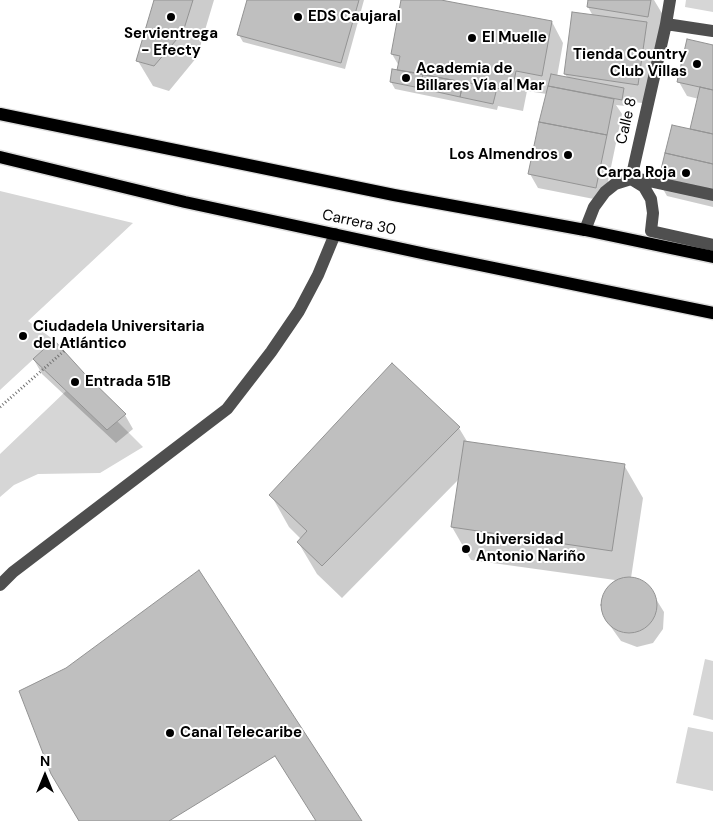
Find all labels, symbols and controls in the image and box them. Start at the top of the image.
place label: EDS Caujaral [308,8,401,26]
marker: Servientrega - Efecty [165,11,177,23]
marker: EDS Caujaral [292,11,304,23]
place label: Servientrega - Efecty [124,25,218,60]
place label: El Muelle [482,29,547,47]
marker: El Muelle [466,32,478,44]
place label: Tienda Country Club Villas [573,46,687,81]
marker: Tienda Country Club Villas [691,58,703,70]
place label: Academia de Billares Vía al Mar [416,60,544,95]
marker: Academia de Billares Vía al Mar [400,72,412,84]
street label: Calle 8 [613,96,641,146]
place label: Los Almendros [449,146,558,164]
marker: Los Almendros [562,149,574,161]
place label: Carpa Roja [597,164,676,182]
marker: Carpa Roja [680,167,692,179]
street label: Carrera 30 [320,206,398,240]
place label: Ciudadela Universitaria del Atlántico [33,318,205,353]
marker: Ciudadela Universitaria del Atlántico [17,330,29,342]
place label: Entrada 51B [85,373,171,391]
marker: Entrada 51B [69,376,81,388]
place label: Universidad Antonio Nariño [476,531,586,566]
marker: Universidad Antonio Nariño [460,543,472,555]
place label: Canal Telecaribe [180,724,302,742]
marker: Canal Telecaribe [164,727,176,739]
north arrow [20,751,70,801]
text: N [40,752,50,770]

